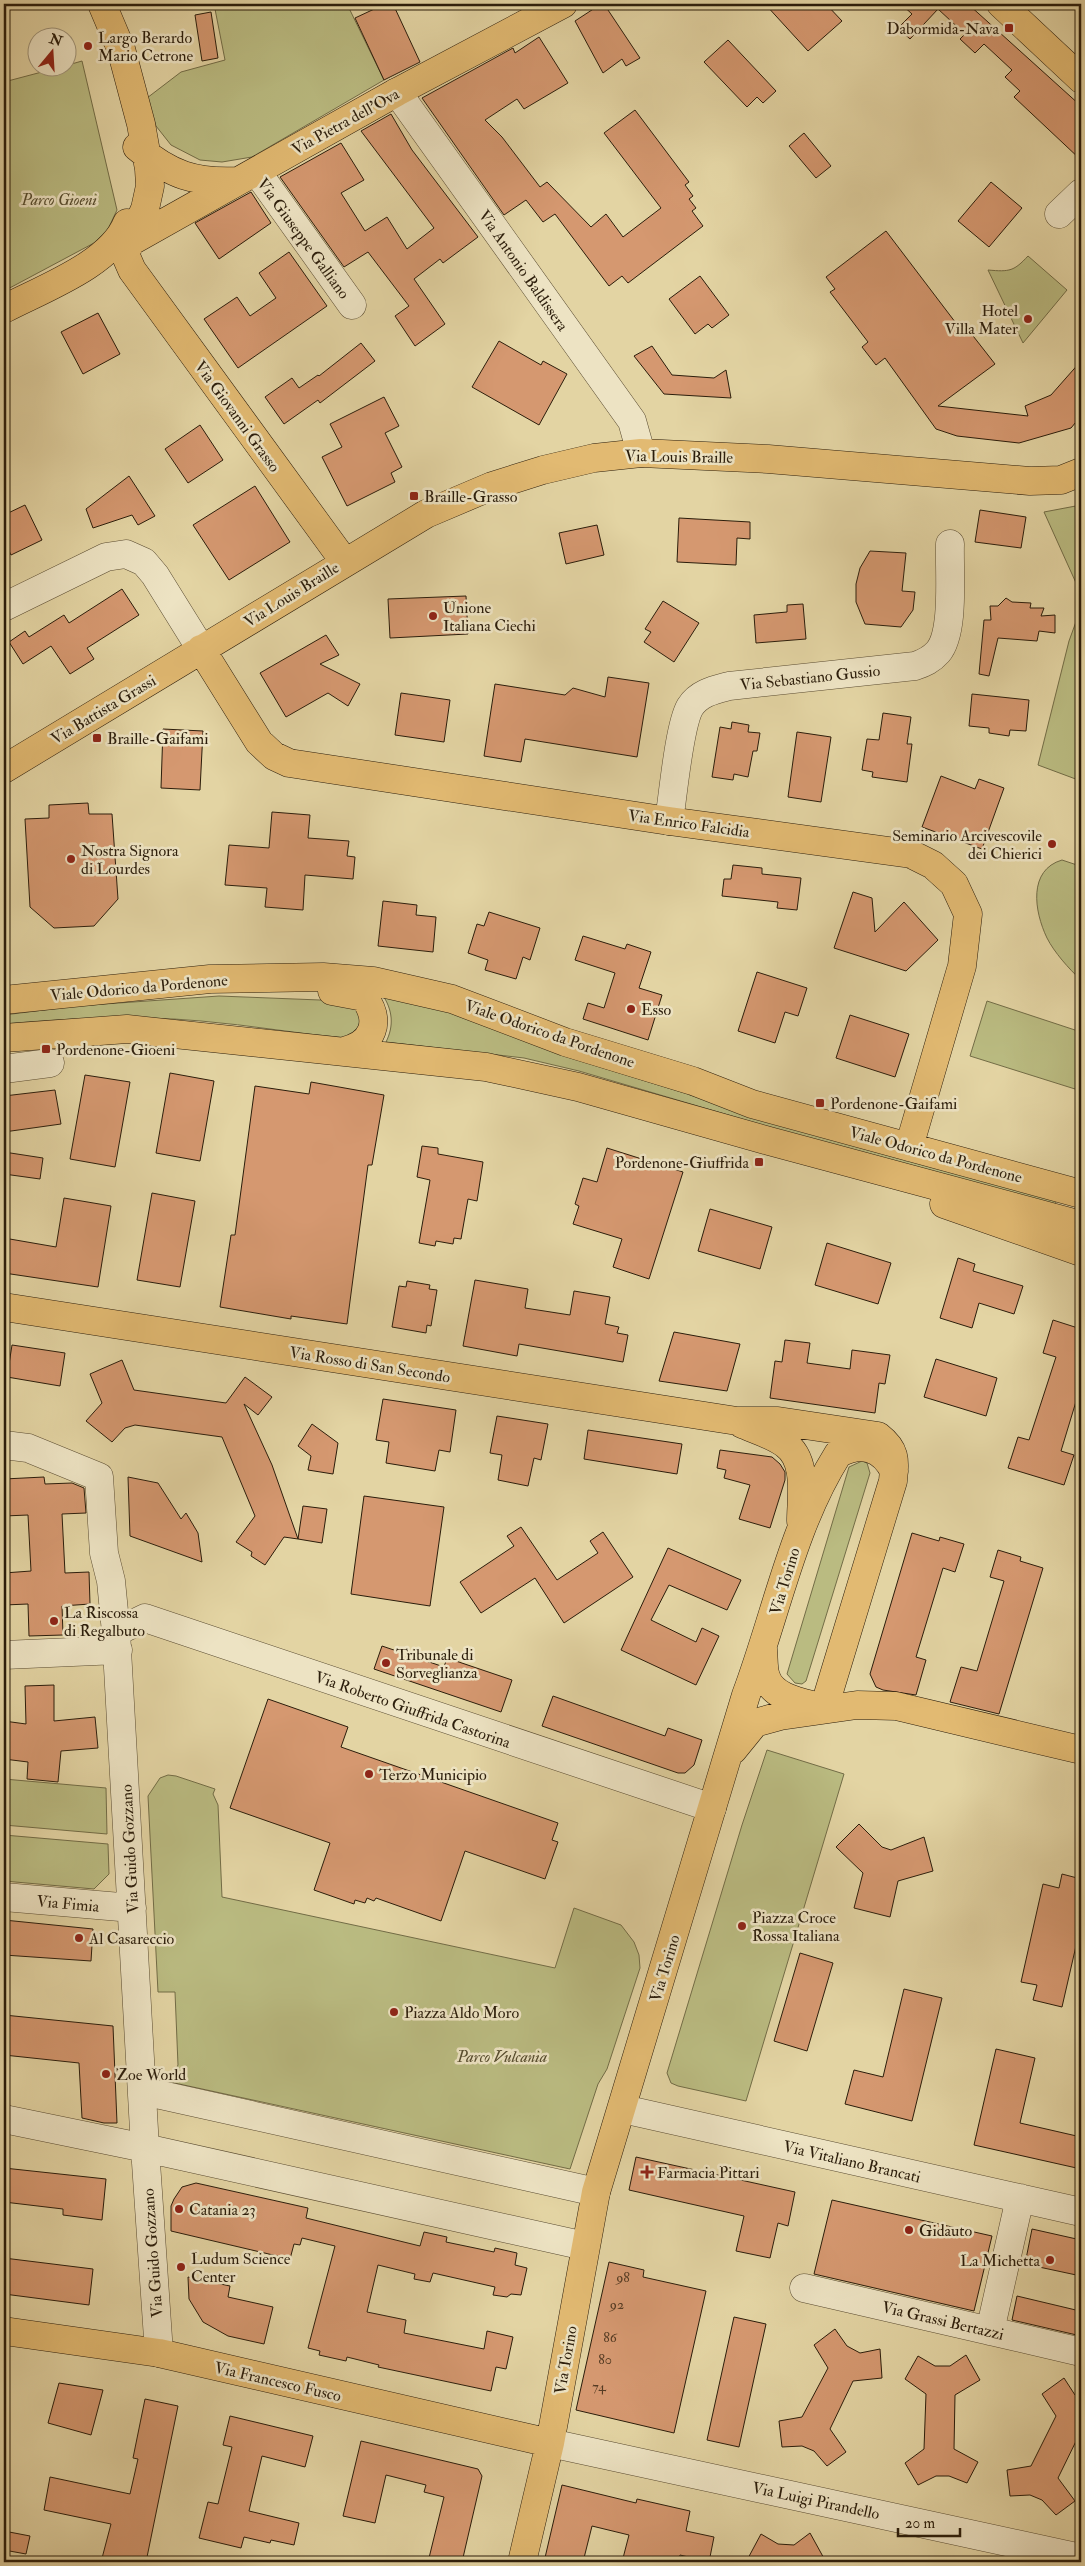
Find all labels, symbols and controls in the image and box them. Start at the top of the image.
place label: Dabormida-Nava [886,19,999,39]
marker: Dabormida-Nava [1003,22,1015,34]
north arrow [28,28,78,78]
place label: Largo Berardo Mario Cetrone [98,28,194,66]
text: N [46,30,65,50]
marker: Largo Berardo Mario Cetrone [82,40,94,52]
street label: Via Pietra dell'Ova [288,84,403,160]
street label: Via Giuseppe Galliano [252,174,354,304]
park label: Parco Gioeni [20,190,97,210]
street label: Via Antonio Baldissera [474,206,573,335]
place label: Hotel Villa Mater [945,301,1018,339]
marker: Hotel Villa Mater [1022,313,1034,325]
street label: Via Giovanni Grasso [190,357,284,476]
street label: Via Louis Braille [625,446,734,468]
place label: Braille-Grasso [424,487,518,507]
marker: Braille-Grasso [408,490,420,502]
street label: Via Louis Braille [240,558,343,632]
place label: Unione Italiana Ciechi [443,598,536,636]
marker: Unione Italiana Ciechi [427,610,439,622]
street label: Via Sebastiano Gussio [739,661,881,695]
street label: Via Battista Grassi [47,671,160,749]
place label: Braille-Gaifami [107,729,209,749]
marker: Braille-Gaifami [91,732,103,744]
street label: Via Enrico Falcidia [627,806,751,842]
place label: Seminario Arcivescovile dei Chierici [892,826,1042,864]
marker: Seminario Arcivescovile dei Chierici [1046,838,1058,850]
place label: Nostra Signora di Lourdes [81,841,179,879]
marker: Nostra Signora di Lourdes [65,853,77,865]
street label: Viale Odorico da Pordenone [49,970,229,1006]
street label: Viale Odorico da Pordenone [462,995,637,1072]
place label: Esso [641,1000,671,1020]
marker: Esso [625,1003,637,1015]
place label: Pordenone-Gioeni [56,1040,175,1060]
marker: Pordenone-Gioeni [40,1043,52,1055]
place label: Pordenone-Gaifami [830,1094,957,1114]
marker: Pordenone-Gaifami [814,1097,826,1109]
street label: Viale Odorico da Pordenone [847,1122,1025,1188]
place label: Pordenone-Giuffrida [615,1153,749,1173]
marker: Pordenone-Giuffrida [753,1156,765,1168]
street label: Via Rosso di San Secondo [288,1342,452,1388]
street label: Via Torino [765,1545,805,1617]
place label: La Riscossa di Regalbuto [64,1603,145,1641]
marker: La Riscossa di Regalbuto [48,1615,60,1627]
place label: Tribunale di Sorveglianza [396,1645,478,1683]
marker: Tribunale di Sorveglianza [380,1657,392,1669]
street label: Via Roberto Giuffrida Castorina [312,1667,514,1753]
place label: Terzo Municipio [379,1765,487,1786]
marker: Terzo Municipio [363,1768,375,1780]
street label: Via Guido Gozzano [117,1784,143,1914]
street label: Via Fimia [36,1891,101,1917]
place label: Piazza Croce Rossa Italiana [752,1908,840,1946]
marker: Piazza Croce Rossa Italiana [736,1920,748,1932]
place label: Al Casareccio [88,1929,175,1949]
marker: Al Casareccio [73,1932,85,1944]
street label: Via Torino [645,1932,685,2004]
place label: Piazza Aldo Moro [404,2003,519,2023]
marker: Piazza Aldo Moro [388,2006,400,2018]
park label: Parco Vulcania [456,2047,547,2067]
place label: Zoe World [116,2065,186,2085]
marker: Zoe World [100,2068,112,2080]
street label: Via Vitaliano Brancati [781,2136,922,2188]
place label: Farmacia Pittari [657,2163,759,2183]
marker: Farmacia Pittari [641,2166,653,2178]
street label: Via Guido Gozzano [138,2187,167,2318]
place label: Catania 23 [189,2200,256,2220]
marker: Catania 23 [173,2203,185,2215]
place label: Gidauto [919,2221,972,2241]
marker: Gidauto [903,2224,915,2236]
place label: Ludum Science Center [191,2249,291,2287]
place label: La Michetta [960,2251,1040,2271]
marker: La Michetta [1044,2254,1056,2266]
marker: Ludum Science Center [175,2261,187,2273]
house number: 98 [615,2269,630,2286]
house number: 92 [609,2296,624,2313]
street label: Via Grassi Bertazzi [880,2297,1006,2345]
street label: Via Torino [550,2324,582,2396]
house number: 86 [603,2329,618,2346]
house number: 80 [598,2351,612,2368]
street label: Via Francesco Fusco [212,2358,343,2406]
house number: 74 [592,2378,607,2395]
street label: Via Luigi Pirandello [750,2478,882,2524]
scale bar [898,2506,960,2538]
text: 20 m [905,2514,935,2533]

